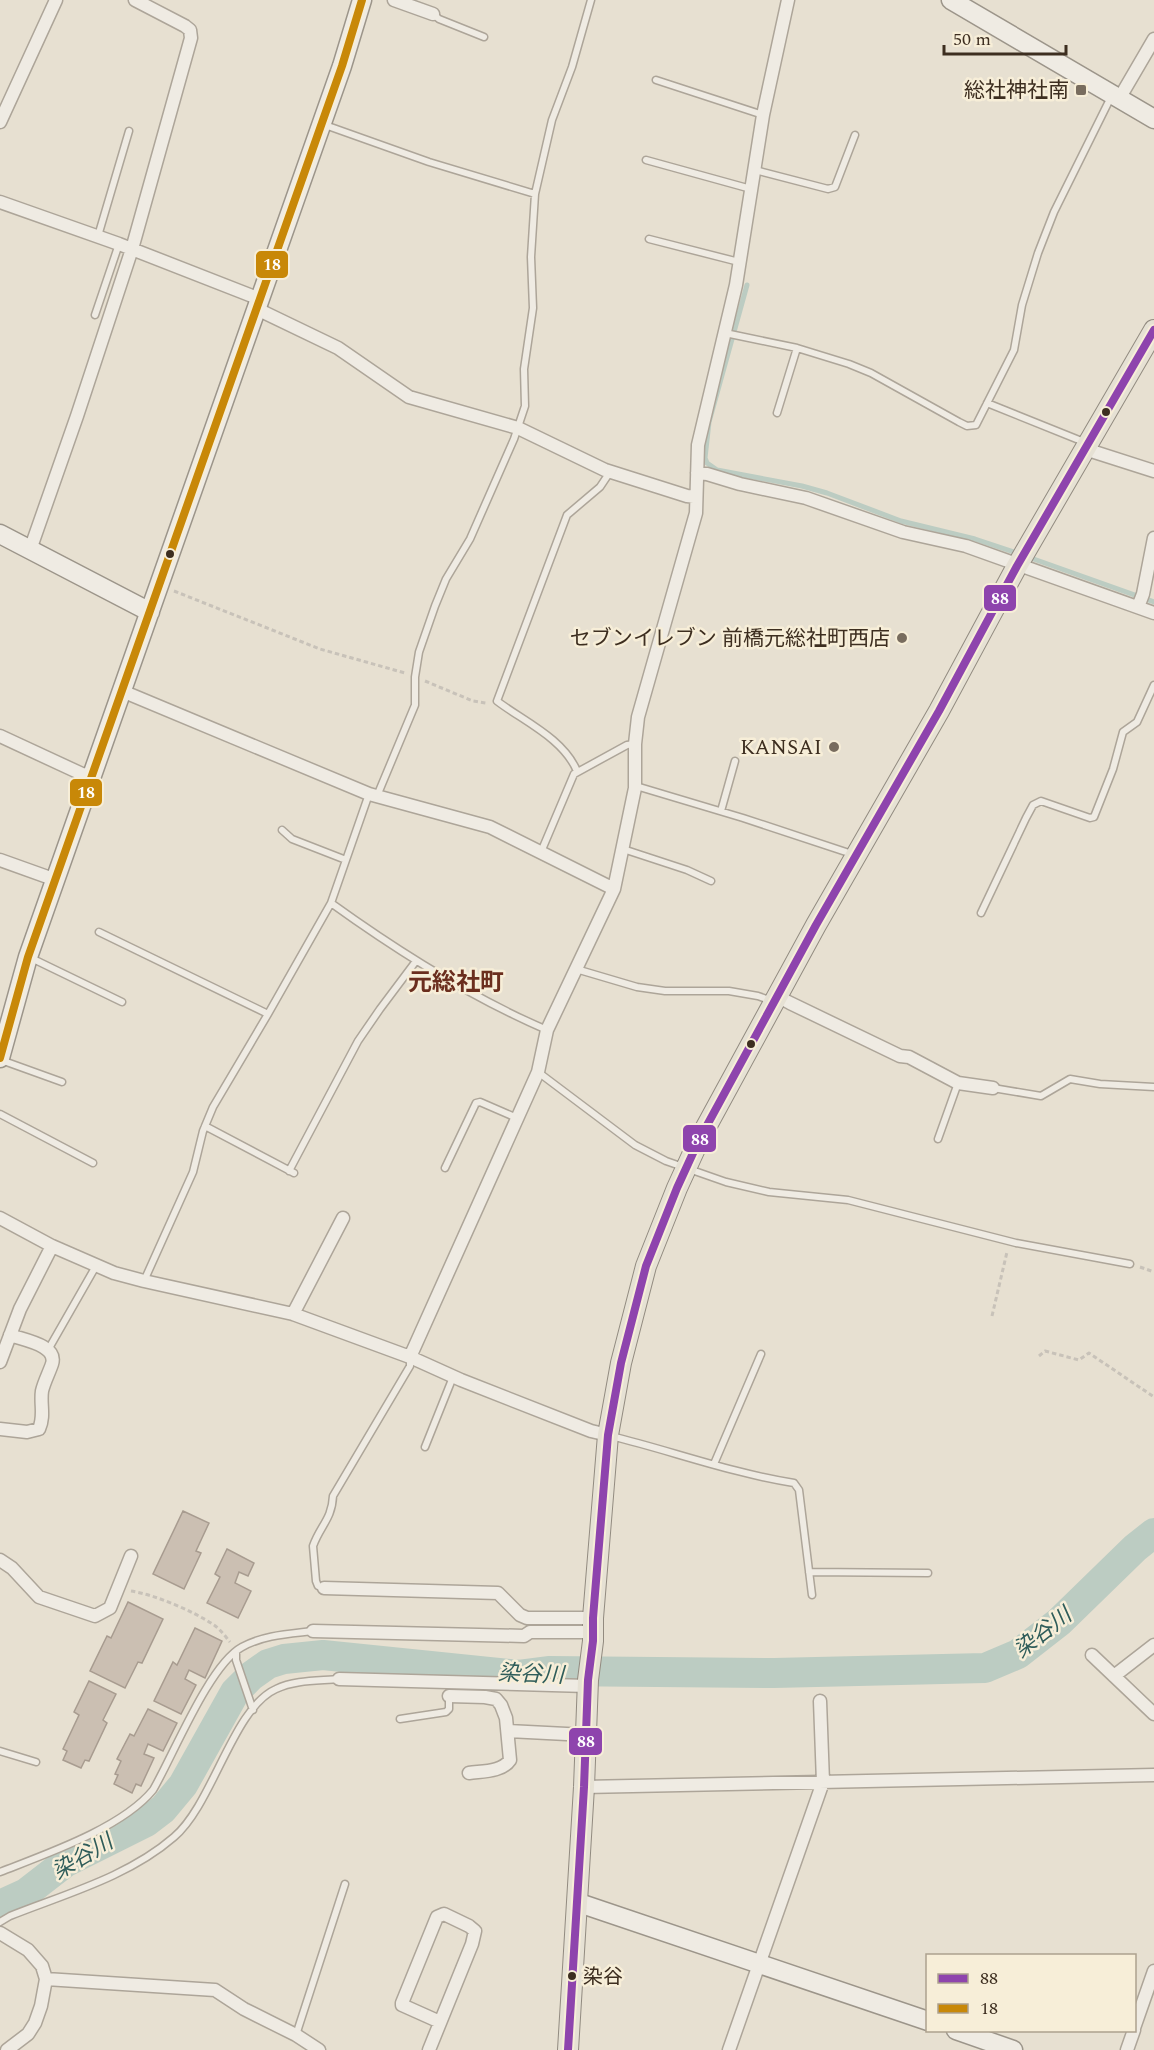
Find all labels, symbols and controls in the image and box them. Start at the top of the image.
scale bar [944,18,1066,56]
text: 50 m [953,26,991,53]
place label: 総社神社南 [964,75,1069,107]
marker: 総社神社南 [1074,83,1088,97]
line badge: 18 [255,250,289,279]
text: 18 [263,253,281,277]
unlabelled marker [1100,406,1112,418]
unlabelled marker [164,548,176,560]
line badge: 88 [983,584,1017,612]
text: 88 [991,587,1009,611]
place label: セブンイレブン 前橋元総社町西店 [570,623,890,655]
marker: セブンイレブン 前橋元総社町西店 [895,631,909,645]
place label: KANSAI [740,732,822,764]
marker: KANSAI [827,740,841,754]
line badge: 18 [69,778,103,807]
text: 18 [77,781,95,805]
district label: 元総社町 [408,965,504,1001]
unlabelled marker [745,1038,757,1050]
line badge: 88 [682,1124,717,1153]
text: 88 [691,1128,709,1152]
water label: 染谷川 [1007,1599,1081,1667]
water label: 染谷川 [497,1657,566,1692]
line badge: 88 [568,1727,603,1756]
text: 88 [577,1730,595,1754]
water label: 染谷川 [46,1825,121,1888]
legend [926,1954,1136,2032]
place label: 染谷 [583,1962,623,1992]
text: 88 [980,1965,998,1992]
marker: 染谷 [566,1970,578,1982]
text: 18 [980,1995,998,2022]

